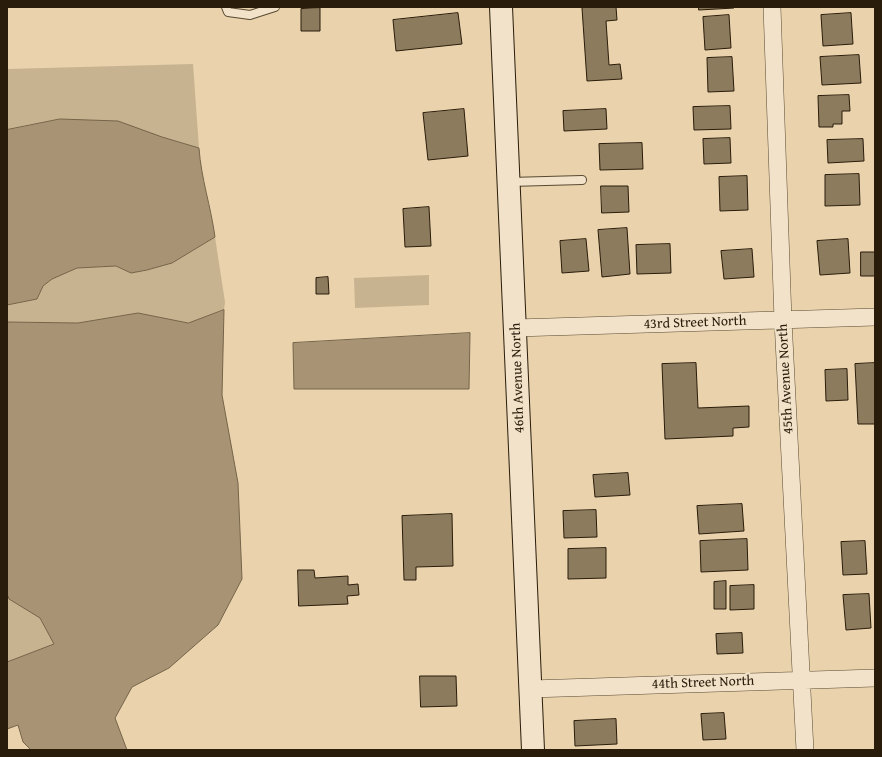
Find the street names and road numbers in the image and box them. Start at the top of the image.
street label: 43rd Street North [643,313,747,333]
street label: 46th Avenue North [508,323,528,433]
street label: 45th Avenue North [775,323,797,435]
street label: 44th Street North [651,673,755,693]

